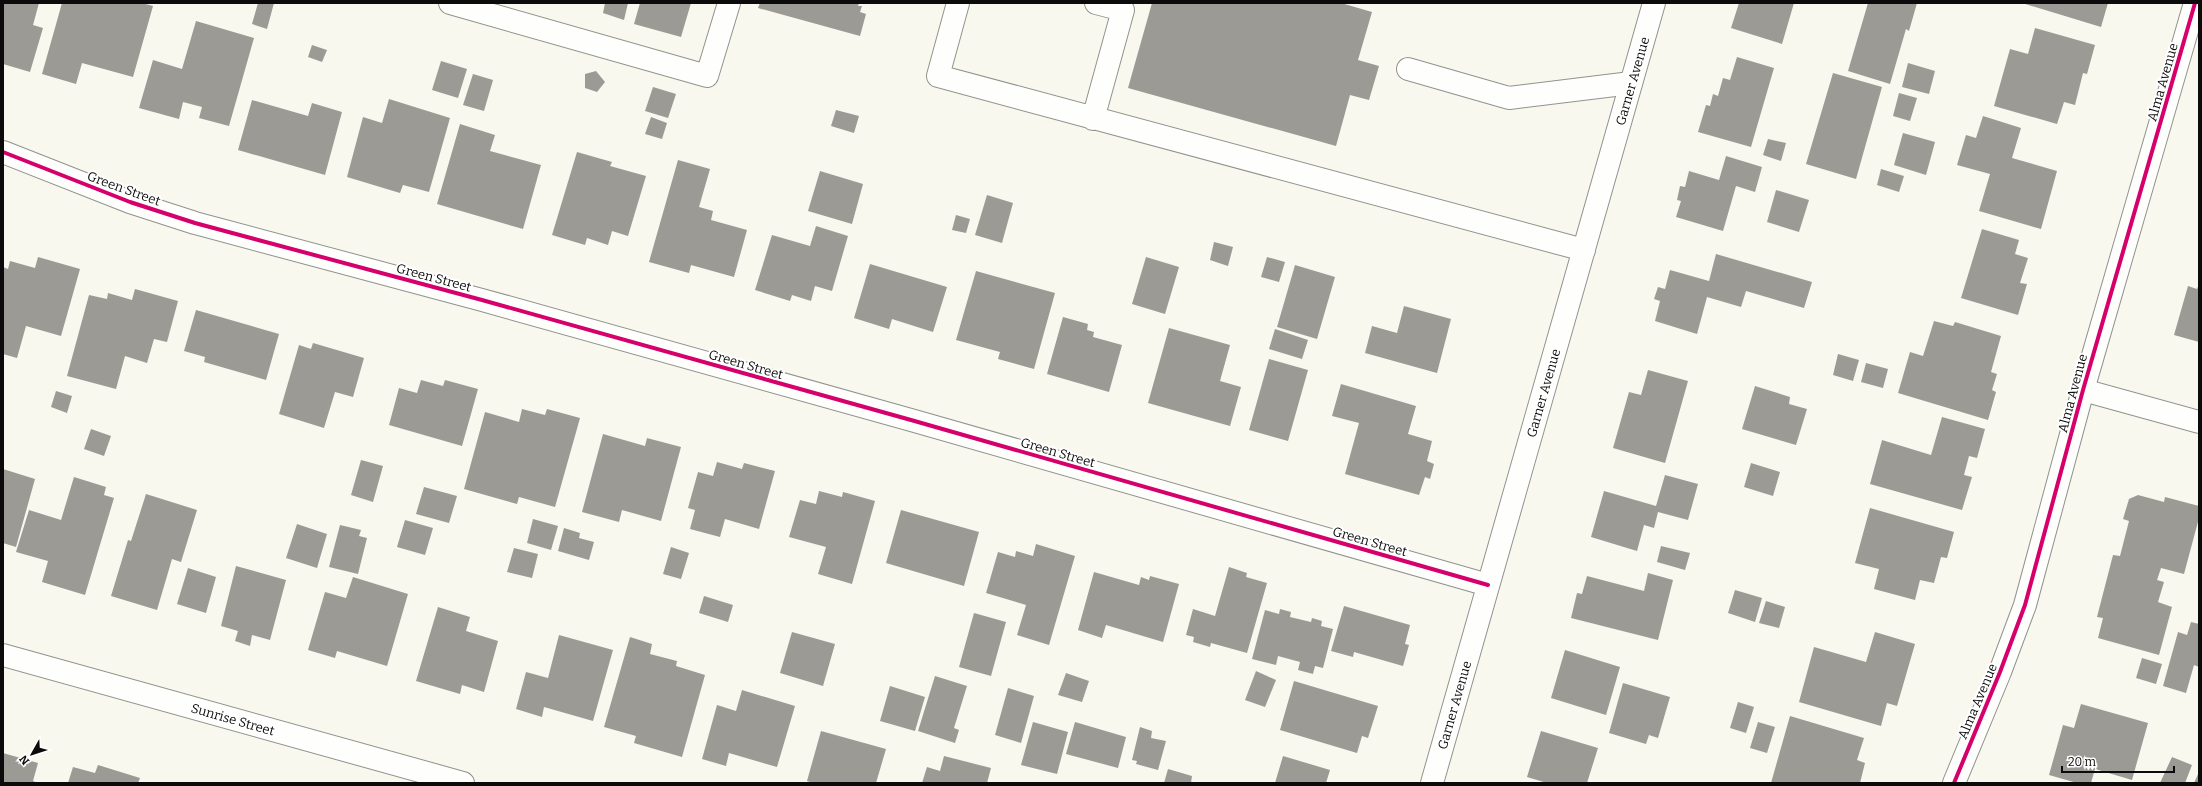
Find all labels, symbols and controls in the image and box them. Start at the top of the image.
street label: Garner Avenue [1613,35,1652,127]
street label: Alma Avenue [2144,41,2181,123]
street label: Green Street [85,168,163,209]
street label: Green Street [395,260,473,295]
street label: Green Street [707,347,785,382]
street label: Garner Avenue [1524,347,1563,439]
street label: Alma Avenue [2055,352,2090,434]
street label: Green Street [1019,435,1097,470]
street label: Green Street [1331,524,1409,559]
street label: Garner Avenue [1435,659,1474,751]
street label: Alma Avenue [1955,661,2000,741]
street label: Sunrise Street [189,700,277,739]
north arrow [12,734,52,774]
scale bar [2062,748,2174,774]
text: N [17,752,32,767]
text: 20 m [2068,755,2097,769]

